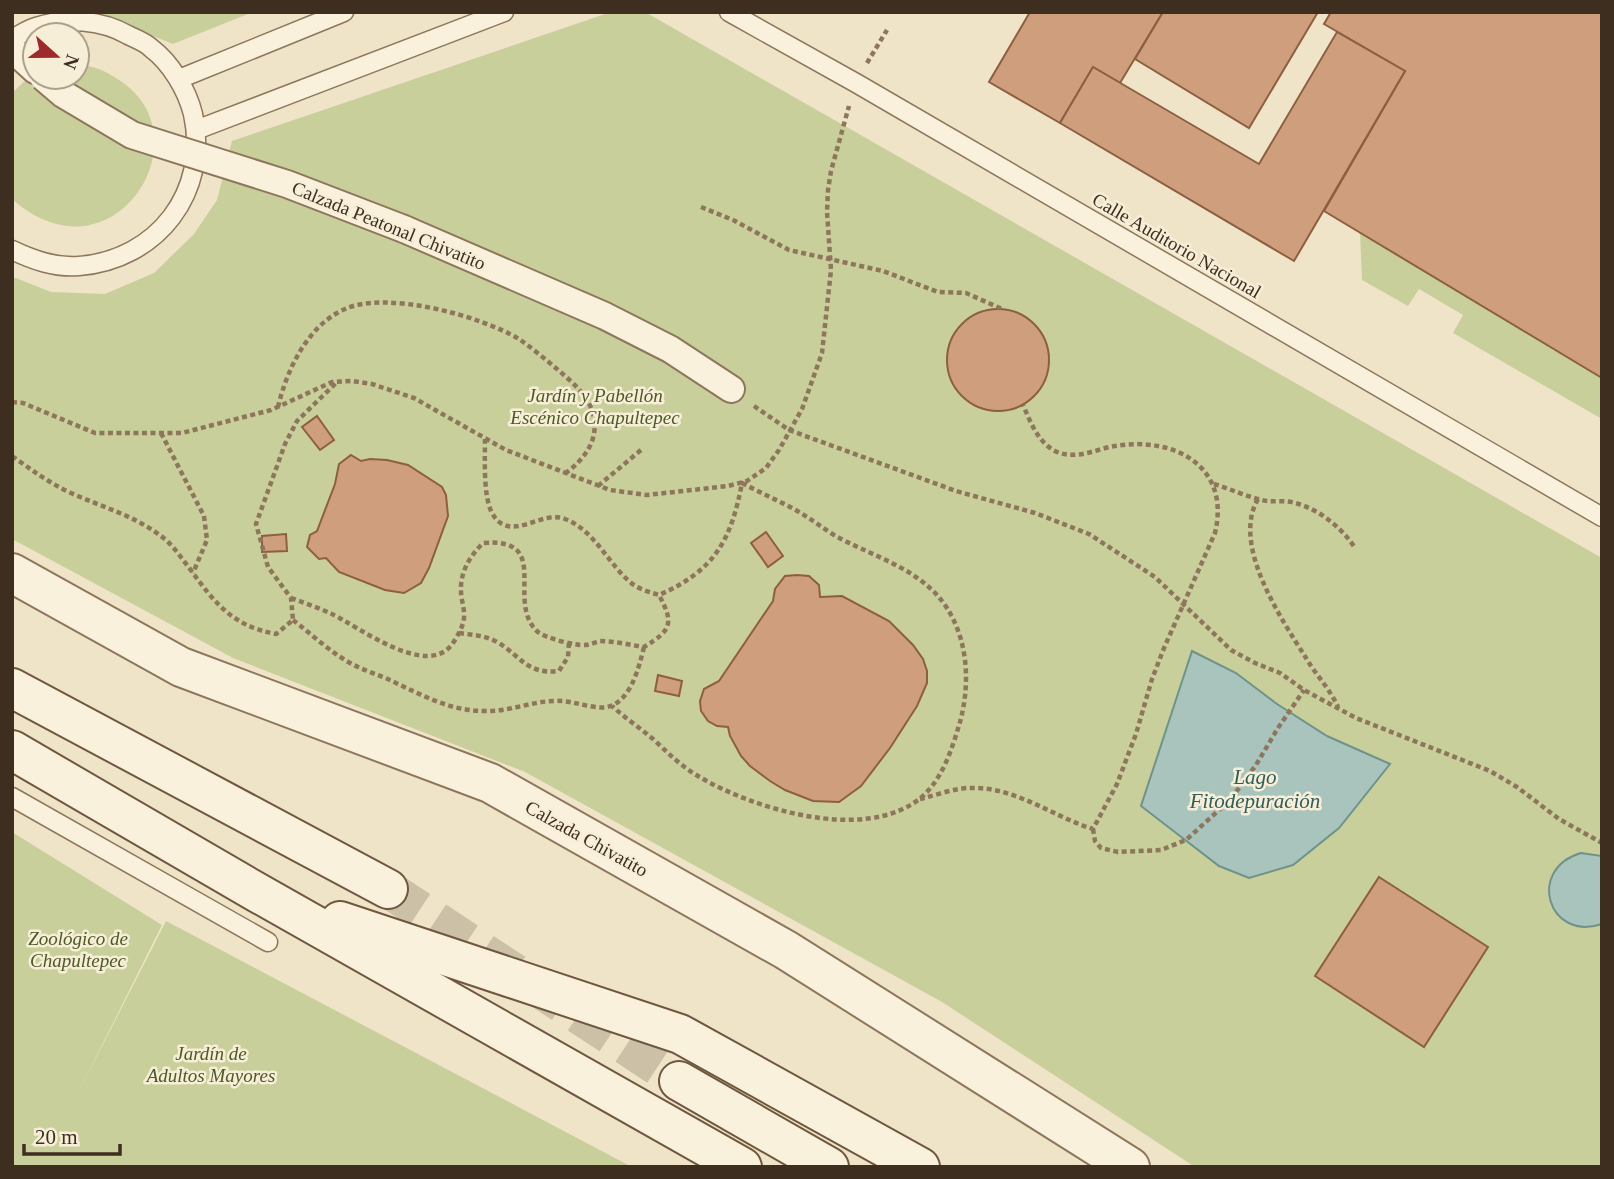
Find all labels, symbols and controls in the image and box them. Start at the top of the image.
north arrow [21,21,91,91]
text: N [59,52,84,72]
street label: Calzada Peatonal Chivatito [289,177,489,274]
street label: Calle Auditorio Nacional [1089,189,1265,302]
park label: Jardín y Pabellón Escénico Chapultepec [509,385,680,428]
water label: Lago Fitodepuración [1189,765,1320,813]
street label: Calzada Chivatito [522,796,652,881]
park label: Zoológico de Chapultepec [28,928,128,971]
park label: Jardín de Adultos Mayores [145,1043,275,1086]
scale bar [24,1112,121,1156]
text: 20 m [35,1125,78,1149]

